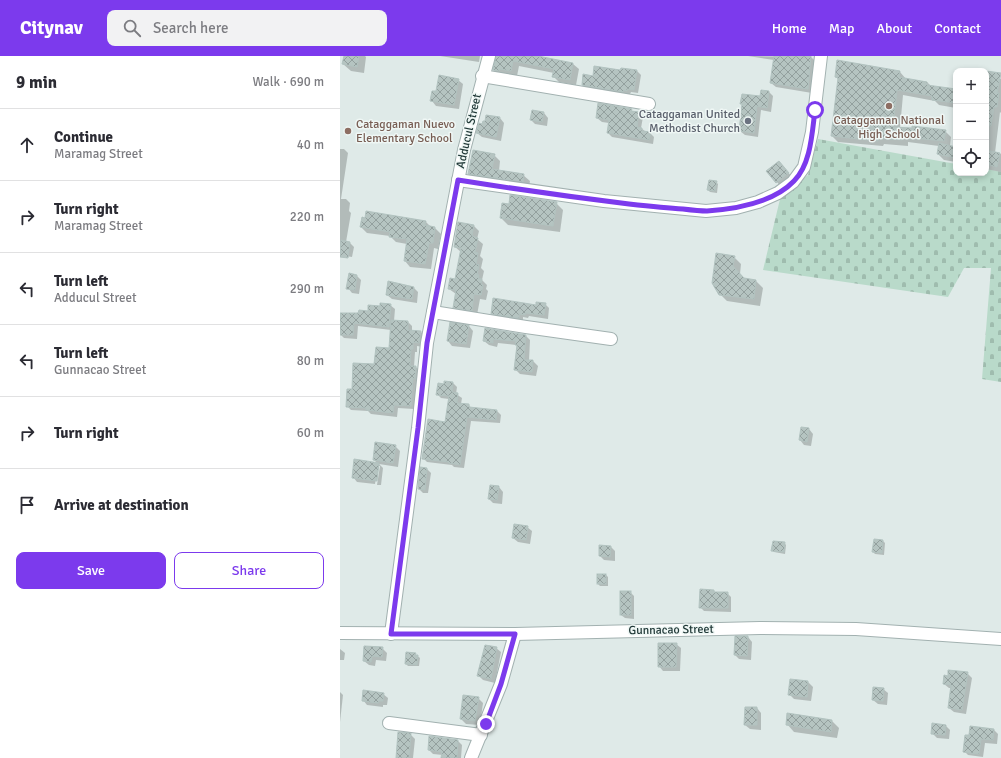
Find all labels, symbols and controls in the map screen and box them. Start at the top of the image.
search box [107,10,387,46]
text: Citynav [20,16,83,40]
icon: search [121,17,143,39]
text: Search here [153,19,229,37]
text: Home [772,20,807,37]
text: Map [829,20,854,37]
text: About [876,20,912,37]
text: Contact [934,20,981,37]
map controls [953,68,989,176]
button: + [953,68,989,104]
text: 9 min [16,72,57,93]
text: Walk · 690 m [253,74,324,90]
street label: Adducul Street [453,92,485,170]
route start [806,101,824,119]
marker: Cataggaman National High School [884,101,894,111]
button: − [953,104,989,140]
place label: Cataggaman United Methodist Church [639,107,740,136]
place label: Cataggaman National High School [834,113,945,142]
marker: Cataggaman United Methodist Church [743,116,753,126]
place label: Cataggaman Nuevo Elementary School [356,117,455,146]
marker: Cataggaman Nuevo Elementary School [343,126,353,136]
text: Continue [54,128,113,146]
icon: ahead [16,134,38,156]
text: 40 m [297,137,324,153]
button: locate [953,140,989,176]
text: Maramag Street [54,146,143,162]
text: Turn right [54,200,119,218]
icon: right [16,206,38,228]
text: 220 m [290,209,324,225]
text: Maramag Street [54,218,143,234]
text: Turn left [54,272,108,290]
icon: left [16,278,38,300]
text: 290 m [290,281,324,297]
text: Adducul Street [54,290,137,306]
text: Turn left [54,344,108,362]
icon: left [16,350,38,372]
text: 80 m [297,353,324,369]
text: Gunnacao Street [54,362,146,378]
icon: right [16,422,38,444]
text: Turn right [54,424,119,442]
text: 60 m [297,425,324,441]
icon: arrive [16,494,38,516]
text: Arrive at destination [54,496,189,514]
button: Save [16,552,166,589]
button: Share [174,552,324,589]
street label: Gunnacao Street [628,622,714,638]
route end [477,715,495,733]

